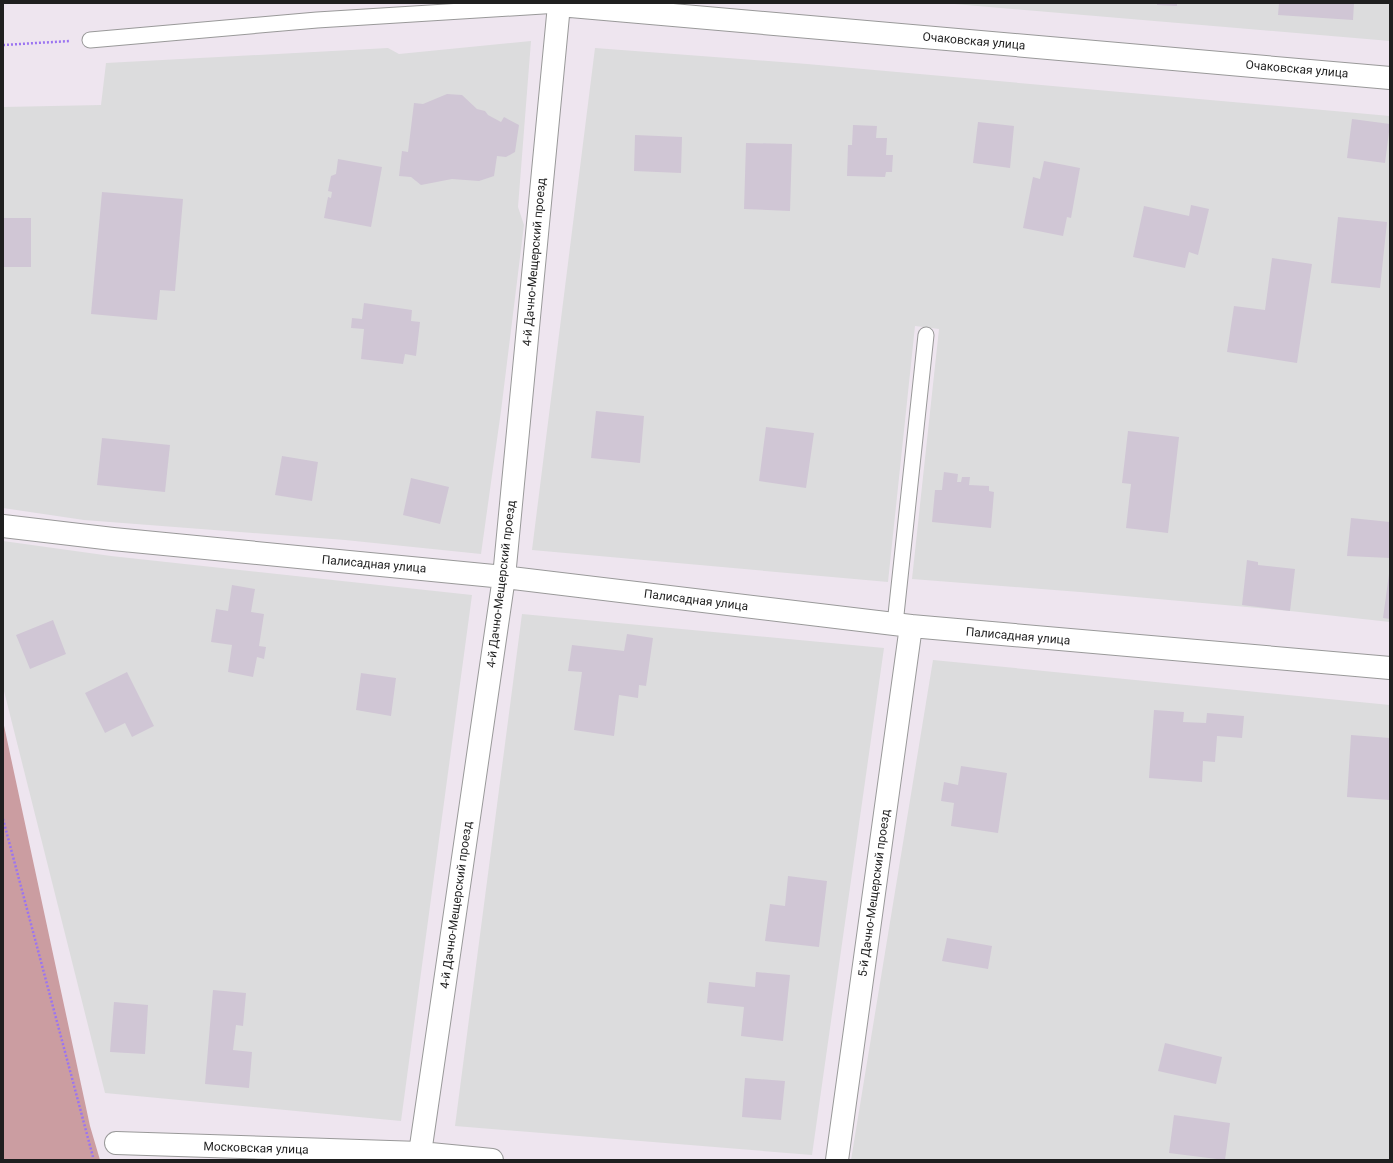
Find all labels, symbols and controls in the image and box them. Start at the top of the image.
street label: Очаковская улица [922,30,1026,52]
street label: Очаковская улица [1245,58,1349,80]
street label: 4-й Дачно-Мещерский проезд [520,177,548,347]
street label: 4-й Дачно-Мещерский проезд [484,499,518,669]
street label: Палисадная улица [321,552,427,576]
street label: Палисадная улица [643,587,749,613]
street label: Палисадная улица [965,624,1071,648]
street label: 5-й Дачно-Мещерский проезд [855,808,893,978]
street label: 4-й Дачно-Мещерский проезд [437,820,475,990]
street label: Московская улица [203,1139,309,1157]

